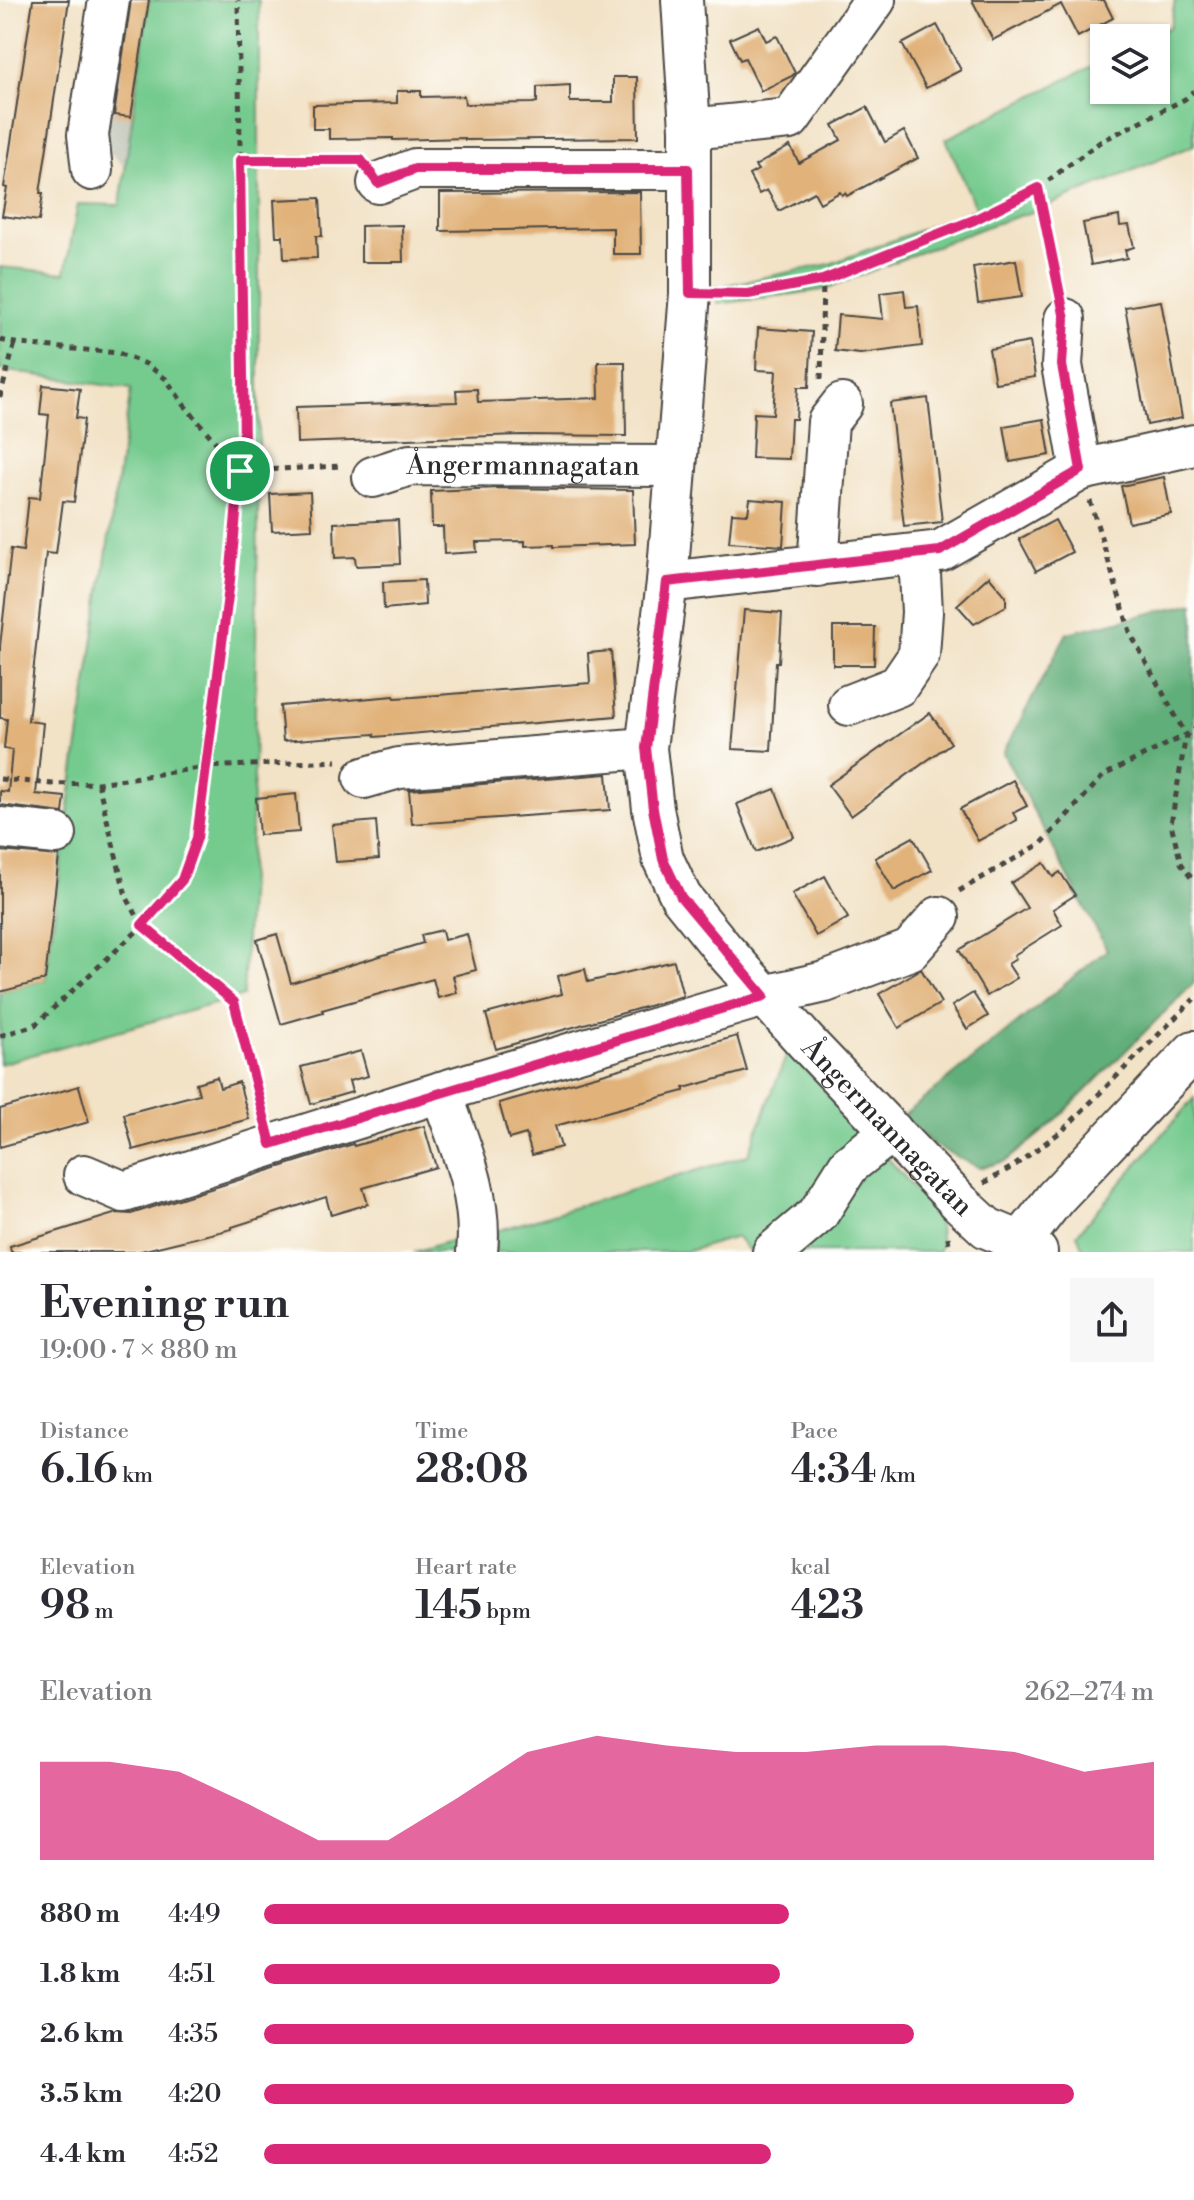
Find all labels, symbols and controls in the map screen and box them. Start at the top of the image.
map controls [1090,24,1170,104]
button: layers [1090,24,1170,104]
pin [206,437,274,505]
street label: Ångermannagatan [405,446,640,483]
icon: arrive [218,449,262,493]
street label: Ångermannagatan [793,1029,980,1224]
text: Evening run [40,1276,289,1331]
button: share [1070,1278,1154,1362]
text: 19:00 · 7 × 880 m [40,1334,238,1366]
text: Distance [40,1418,129,1445]
text: Time [415,1418,468,1445]
text: Pace [791,1418,838,1445]
text: 6.16 [40,1445,118,1495]
text: 28:08 [415,1445,529,1495]
text: 4:34 [791,1445,877,1495]
text: km [118,1462,153,1489]
text: /km [877,1462,916,1489]
text: Elevation [40,1554,135,1581]
text: Heart rate [415,1554,517,1581]
text: kcal [791,1554,831,1581]
text: 98 [40,1581,90,1631]
text: 145 [415,1581,482,1631]
text: 423 [791,1581,864,1631]
text: m [90,1598,114,1625]
text: bpm [482,1598,531,1625]
text: Elevation [40,1676,153,1708]
text: 262–274 m [1025,1676,1154,1708]
text: 880 m [40,1898,120,1930]
text: 4:49 [168,1898,221,1930]
text: 1.8 km [40,1958,120,1990]
text: 4:51 [168,1958,215,1990]
text: 2.6 km [40,2018,124,2050]
text: 4:35 [168,2018,218,2050]
text: 3.5 km [40,2078,123,2110]
text: 4:20 [168,2078,221,2110]
text: 4.4 km [40,2138,126,2170]
text: 4:52 [168,2138,219,2170]

